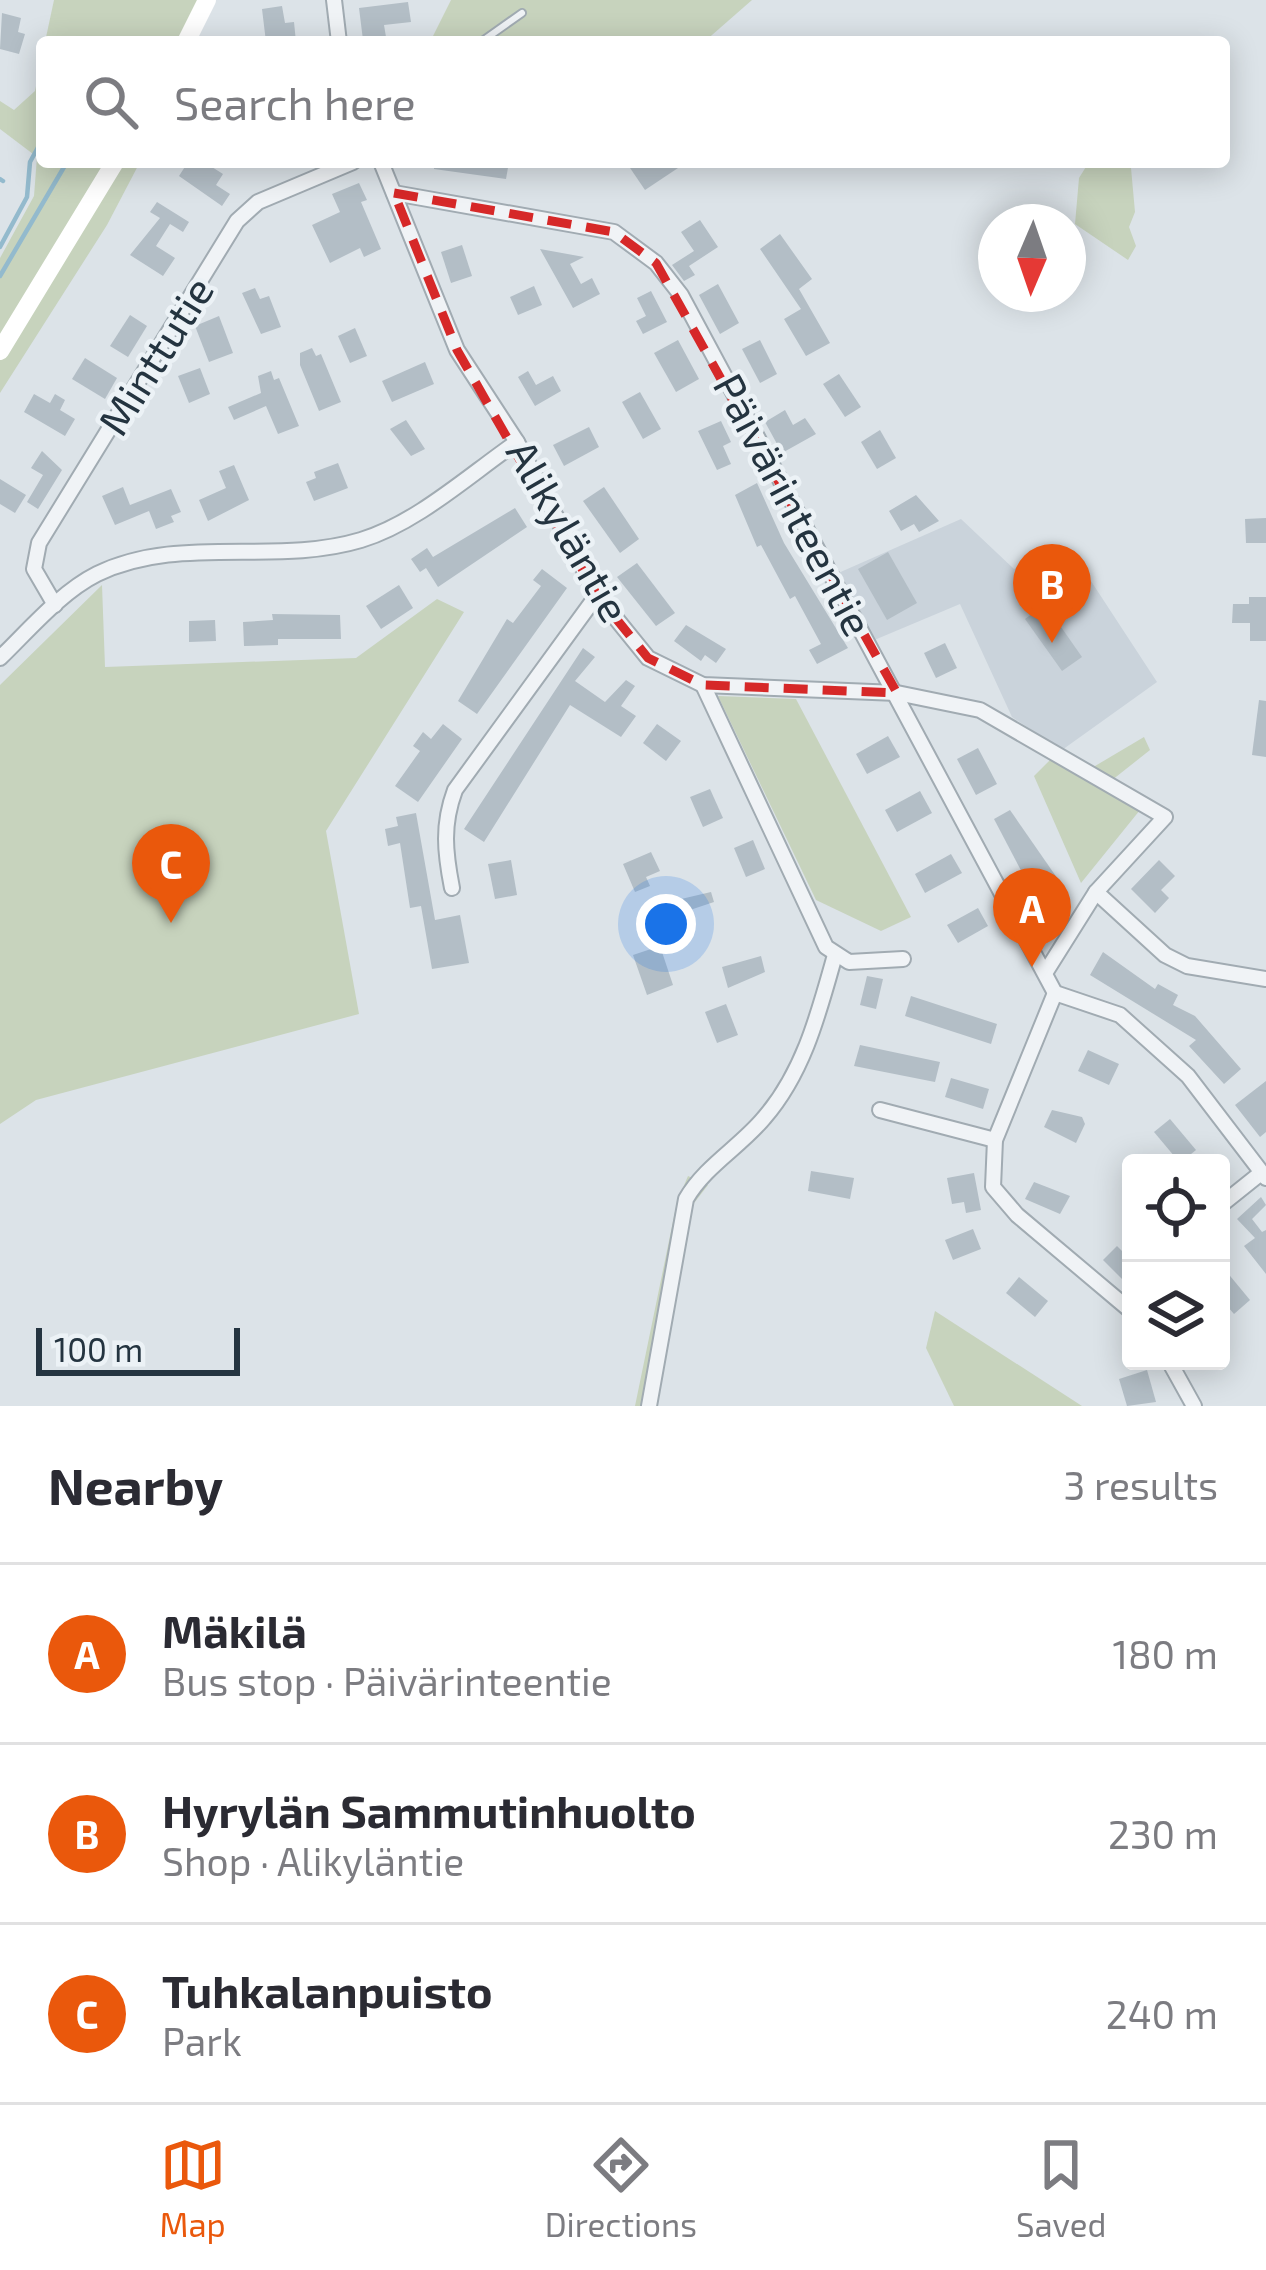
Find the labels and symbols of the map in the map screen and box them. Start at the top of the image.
north arrow [978,204,1086,312]
street label: Minttutie [86,267,222,443]
street label: Päivärinteentie [705,365,885,644]
street label: Alikyläntie [498,430,642,630]
pin: B [1013,544,1091,643]
pin: C [132,824,210,923]
pin: A [993,868,1071,967]
your location [636,894,696,954]
scale bar [36,1322,240,1375]

